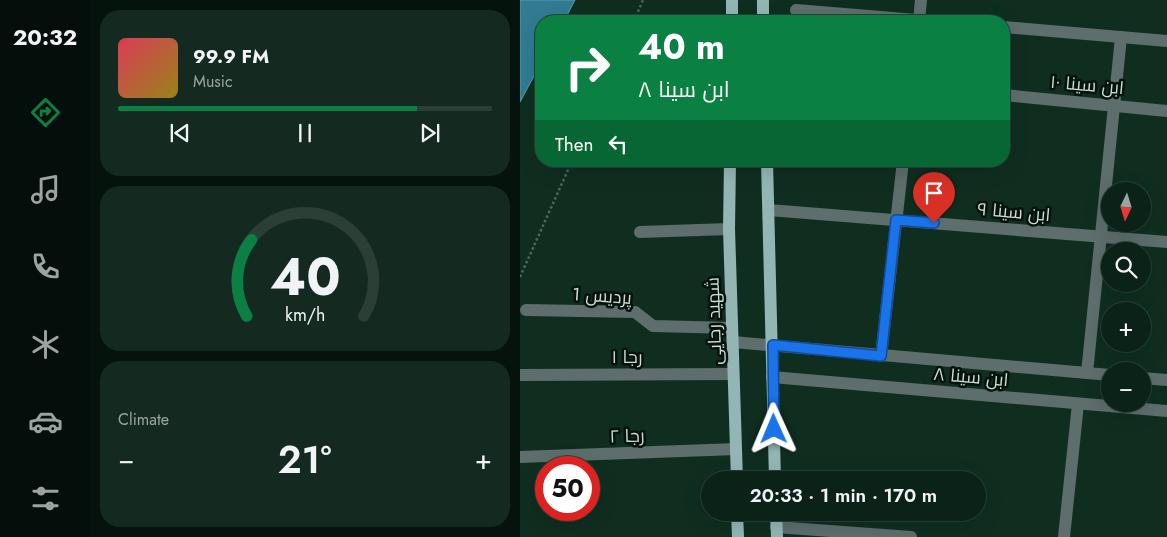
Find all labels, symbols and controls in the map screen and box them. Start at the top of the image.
text: 20:32 [13,21,77,53]
text: 40 m [638,22,725,72]
icon: right [555,35,620,100]
text: 99.9 FM [193,43,269,70]
street label: ابن سینا ۱۰ [1049,69,1125,101]
text: Music [193,70,233,93]
text: ابن سینا ۸ [638,73,730,105]
icon: directions [28,95,63,130]
icon: previous [166,119,194,147]
icon: pause [291,119,319,147]
icon: next [416,119,444,147]
icon: left [604,130,632,158]
text: Then [555,131,594,158]
icon: music [28,172,63,207]
pin [913,172,955,223]
icon: arrive [920,179,948,207]
north arrow [1101,182,1151,232]
map controls [1101,182,1151,412]
street label: ابن سینا ۹ [976,196,1052,228]
text: 40 [270,239,340,315]
button: search [1101,242,1151,292]
icon: phone [28,249,63,284]
street label: شهید رجایی [699,277,729,365]
street label: پردیس 1 [571,281,633,311]
text: km/h [285,302,325,328]
button: + [1101,302,1151,352]
icon: climate [28,327,63,362]
street label: رجا ۱ [612,344,643,370]
street label: ابن سینا ۸ [932,361,1010,393]
button: − [1101,362,1151,412]
position arrow [747,402,799,454]
icon: car [28,404,63,439]
text: Climate [118,408,169,431]
street label: رجا ۲ [609,422,645,450]
text: 21° [278,432,331,487]
text: − [118,439,135,480]
text: + [475,439,492,480]
speed limit sign: 50 [535,456,600,521]
icon: filters [28,481,63,516]
text: 20:33 · 1 min · 170 m [750,482,937,509]

